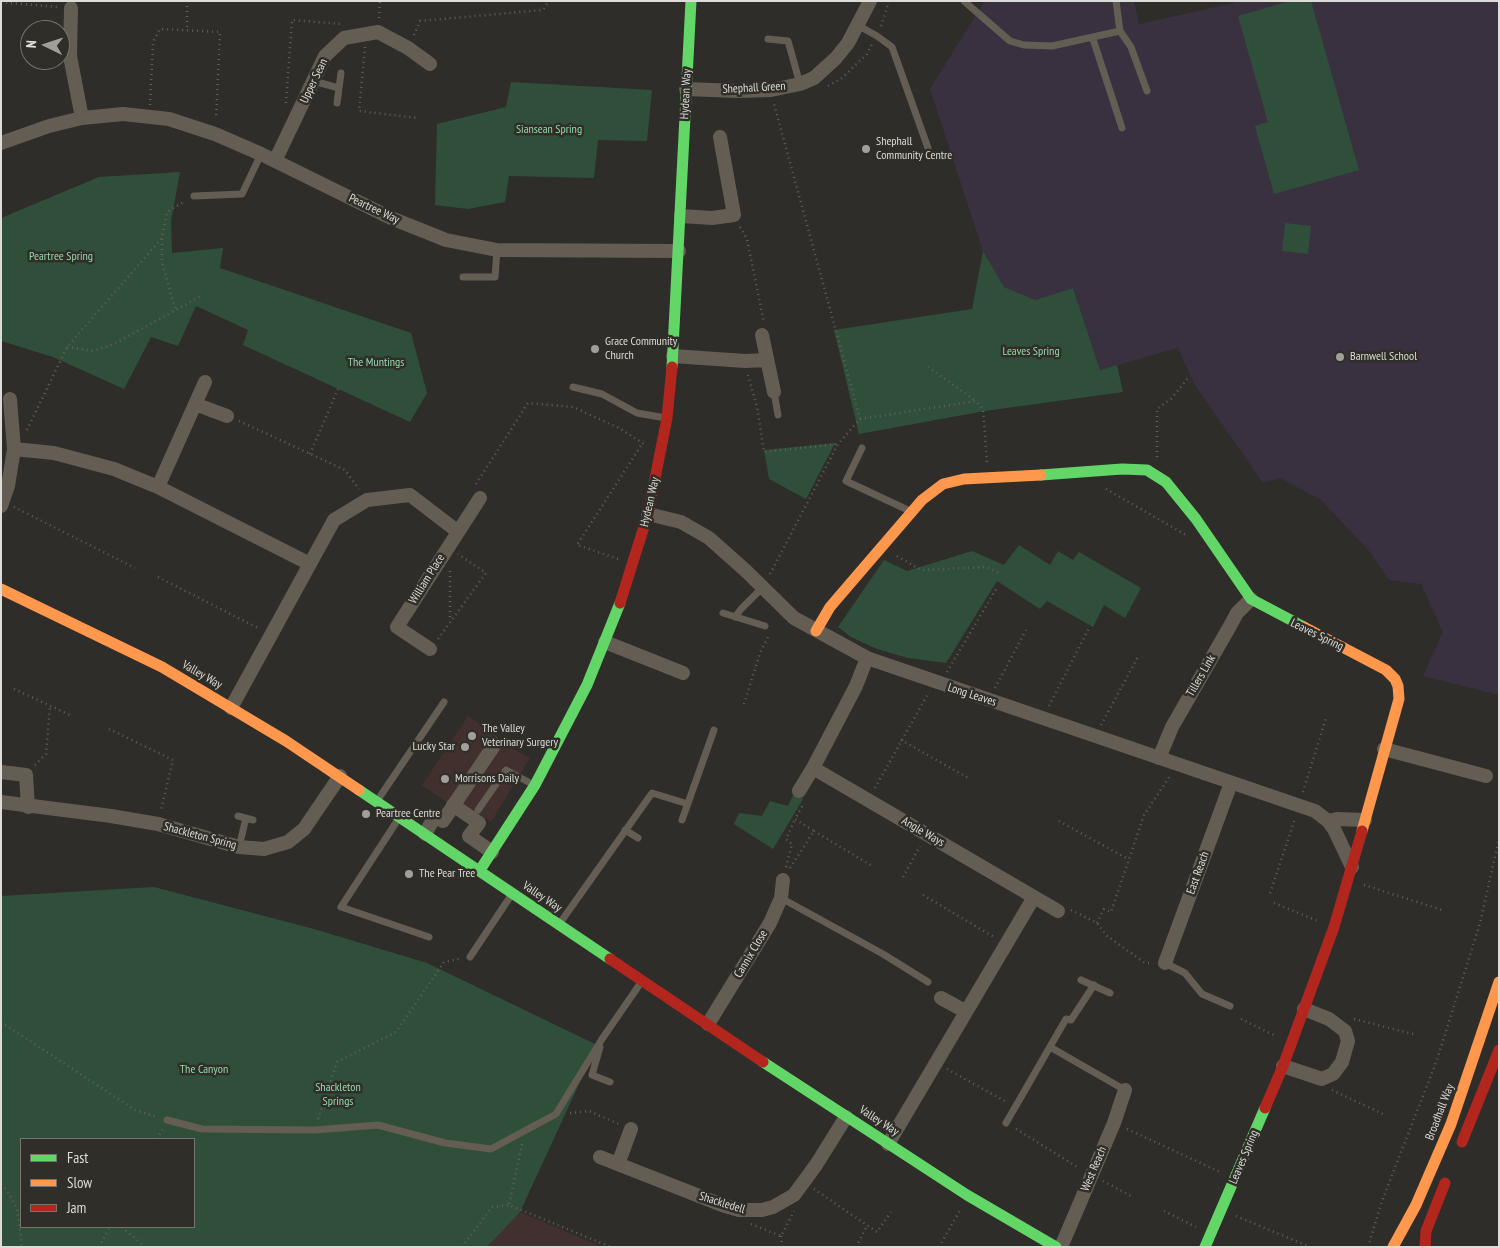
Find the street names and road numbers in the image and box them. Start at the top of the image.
street label: Upper Sean [297,56,331,106]
street label: Hydean Way [677,68,695,120]
street label: Shephall Green [722,79,786,97]
street label: Peartree Way [346,191,402,227]
street label: Hydean Way [637,476,663,528]
street label: William Place [406,551,448,607]
street label: Leaves Spring [1288,616,1346,654]
street label: Tillers Link [1183,653,1219,699]
street label: Valley Way [179,658,225,692]
street label: Long Leaves [946,680,998,710]
street label: Angle Ways [899,814,947,850]
street label: Shackleton Spring [162,819,238,853]
street label: East Reach [1184,850,1212,896]
street label: Valley Way [520,879,564,915]
street label: Cannix Close [731,927,771,981]
street label: Broadhall Way [1423,1082,1457,1142]
street label: Valley Way [857,1103,901,1139]
street label: Leaves Spring [1226,1128,1262,1186]
street label: West Reach [1078,1145,1110,1193]
street label: Shackledell [697,1189,747,1217]

